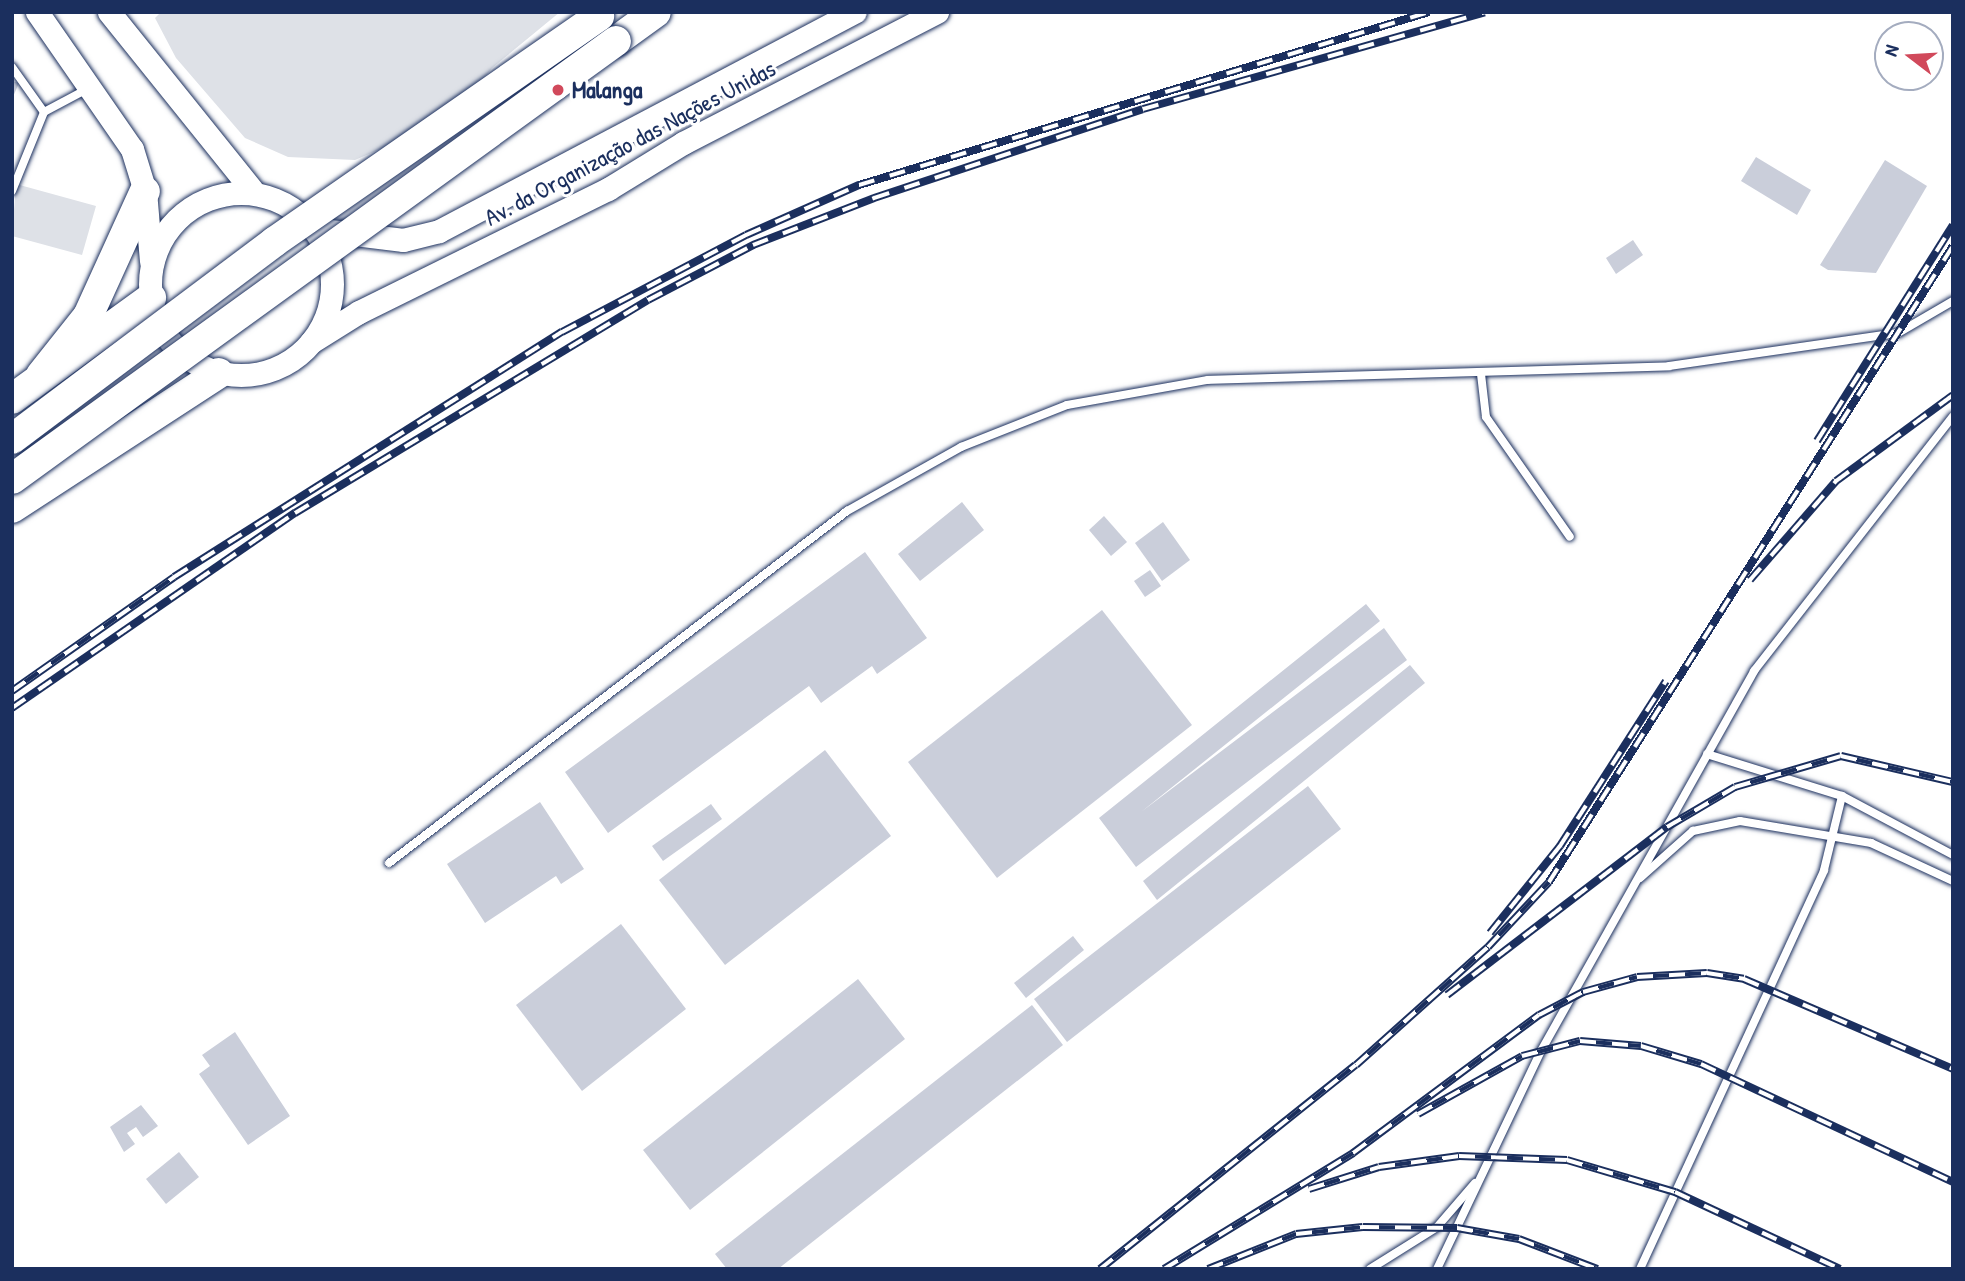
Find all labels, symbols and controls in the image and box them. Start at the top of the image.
north arrow [1874,21,1944,91]
text: N [1877,42,1905,59]
street label: Av. da Organização das Nações Unidas [480,54,780,232]
place label: Malanga [572,76,642,104]
marker: Malanga [550,82,566,98]

